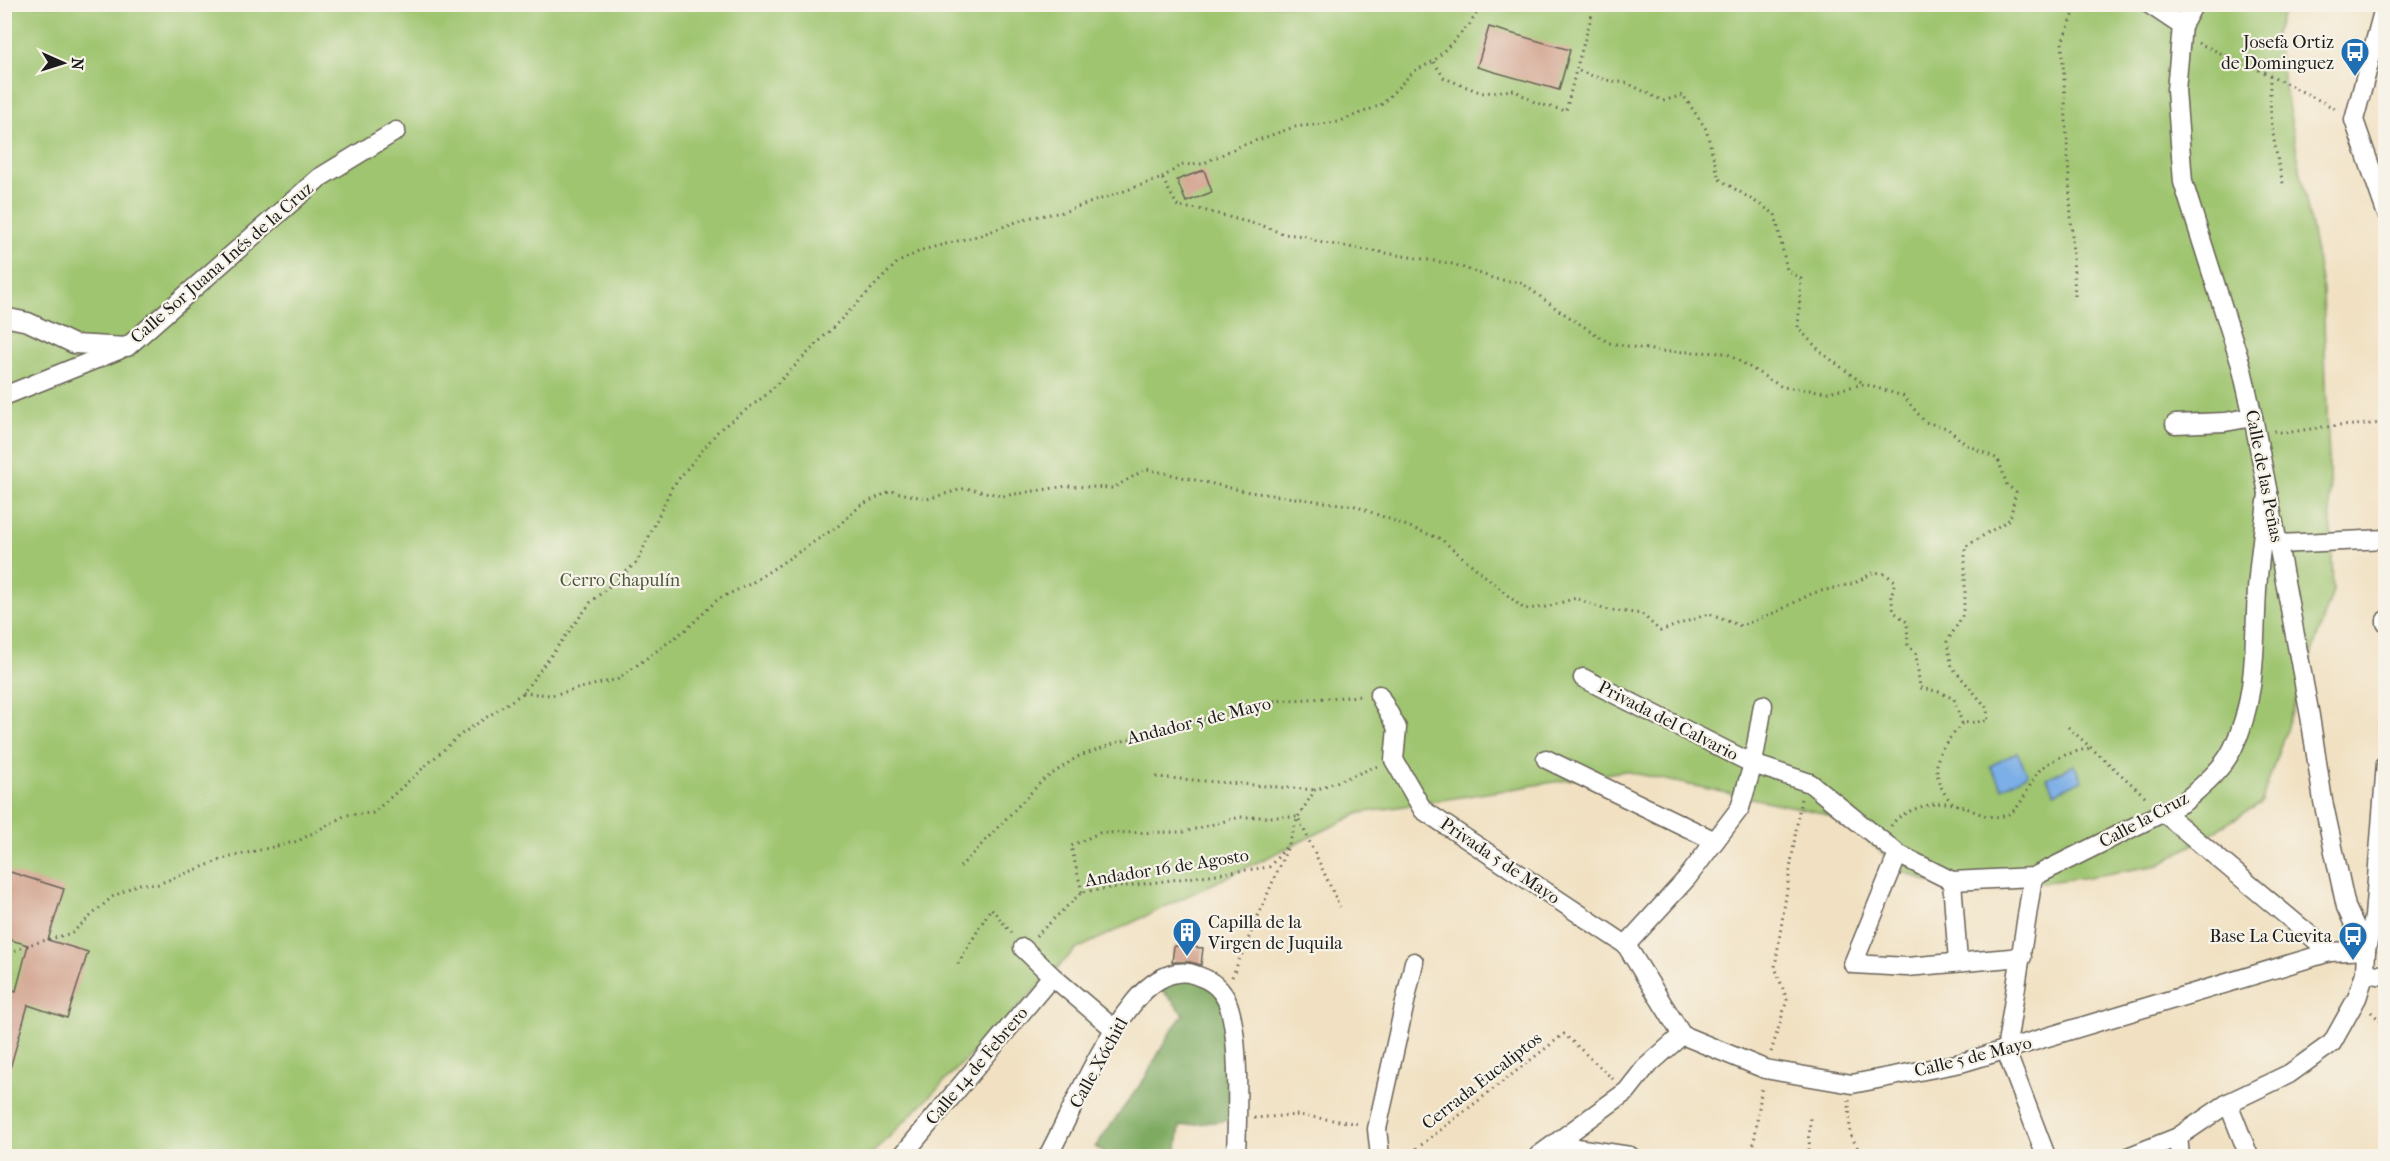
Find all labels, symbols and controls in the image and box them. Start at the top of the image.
place label: Josefa Ortiz de Dominguez [2221,32,2334,74]
north arrow [33,33,93,93]
bus stop icon: Josefa Ortiz de Dominguez [2339,36,2371,78]
text: N [68,57,87,71]
street label: Calle Sor Juana Inés de la Cruz [126,178,318,348]
street label: Calle de las Peñas [2241,408,2287,544]
park label: Cerro Chapulín [560,570,681,591]
street label: Privada del Calvario [1594,677,1742,765]
street label: Andador 5 de Mayo [1124,693,1273,749]
street label: Calle la Cruz [2096,788,2192,852]
street label: Privada 5 de Mayo [1436,813,1564,909]
street label: Andador 16 de Agosto [1083,845,1250,891]
place label: Capilla de la Virgen de Juquila [1207,912,1343,954]
building icon: Capilla de la Virgen de Juquila [1171,916,1203,958]
bus stop icon: Base La Cuevita [2337,920,2369,962]
place label: Base La Cuevita [2210,926,2333,947]
street label: Calle 14 de Febrero [922,1003,1032,1129]
street label: Calle Xóchitl [1065,1014,1133,1112]
street label: Cerrada Eucaliptos [1418,1027,1546,1134]
street label: Calle 5 de Mayo [1912,1032,2034,1082]

